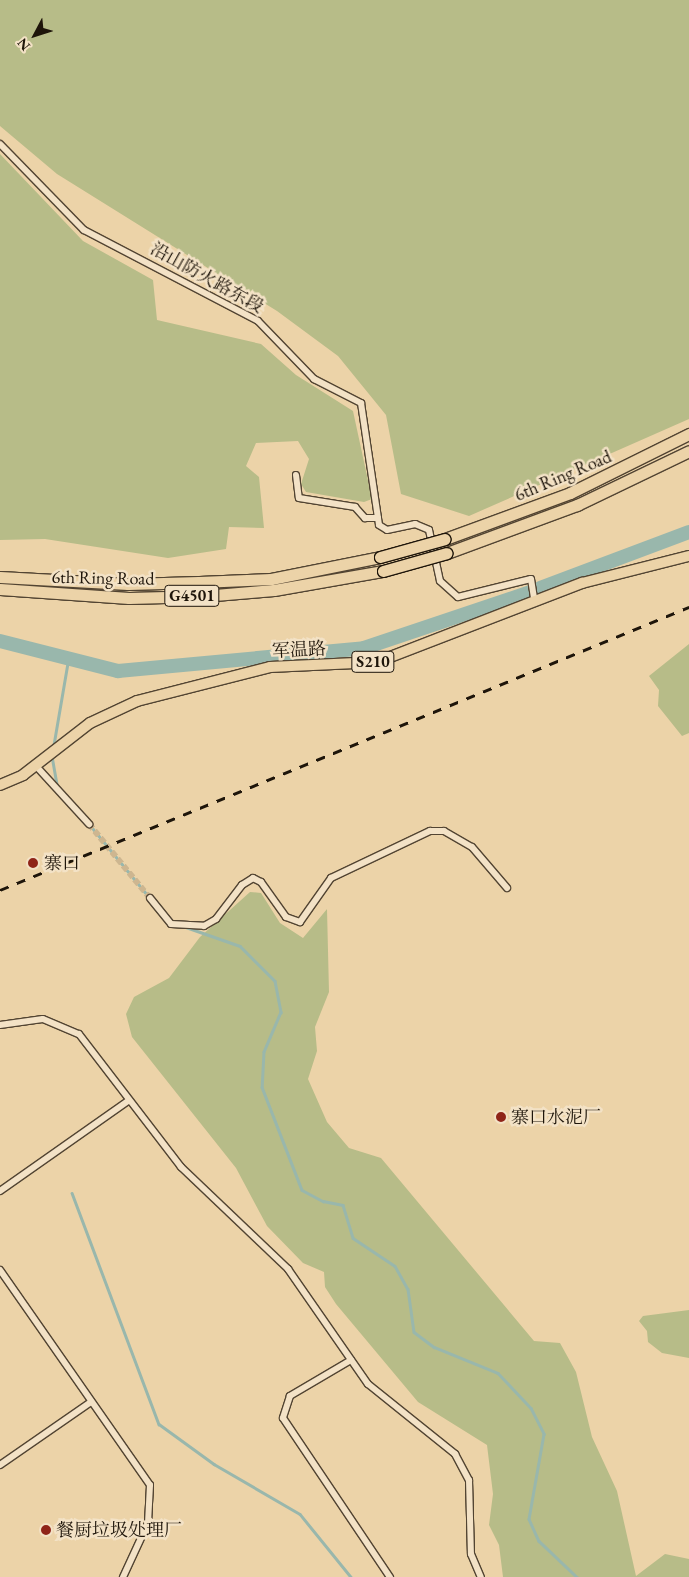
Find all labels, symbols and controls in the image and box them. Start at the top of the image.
north arrow [10,10,60,60]
text: N [13,35,34,55]
street label: 沿山防火路东段 [147,238,267,318]
street label: 6th Ring Road [511,446,615,506]
street label: 6th Ring Road [51,566,155,590]
road number: G4501 [163,582,221,610]
street label: 军温路 [271,638,327,662]
road number: S210 [350,649,396,676]
place label: 寨口 [44,852,80,874]
marker: 寨口 [26,856,40,870]
place label: 寨口水泥厂 [511,1106,601,1128]
marker: 寨口水泥厂 [495,1111,507,1123]
place label: 餐厨垃圾处理厂 [56,1519,182,1541]
marker: 餐厨垃圾处理厂 [40,1524,52,1536]

